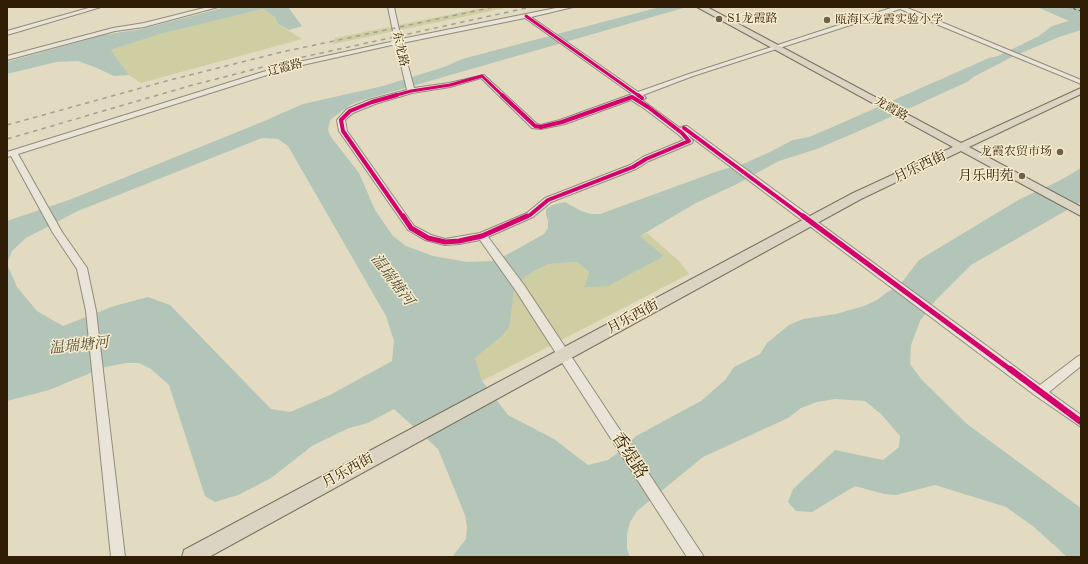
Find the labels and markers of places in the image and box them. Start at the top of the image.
place label: S1龙霞路 [727,12,777,26]
place label: 瓯海区龙霞实验小学 [835,13,943,27]
marker: S1龙霞路 [714,14,724,24]
marker: 瓯海区龙霞实验小学 [822,15,832,25]
place label: 龙霞农贸市场 [980,145,1052,159]
marker: 龙霞农贸市场 [1055,147,1065,157]
place label: 月乐明苑 [958,168,1014,184]
marker: 月乐明苑 [1017,171,1027,181]

